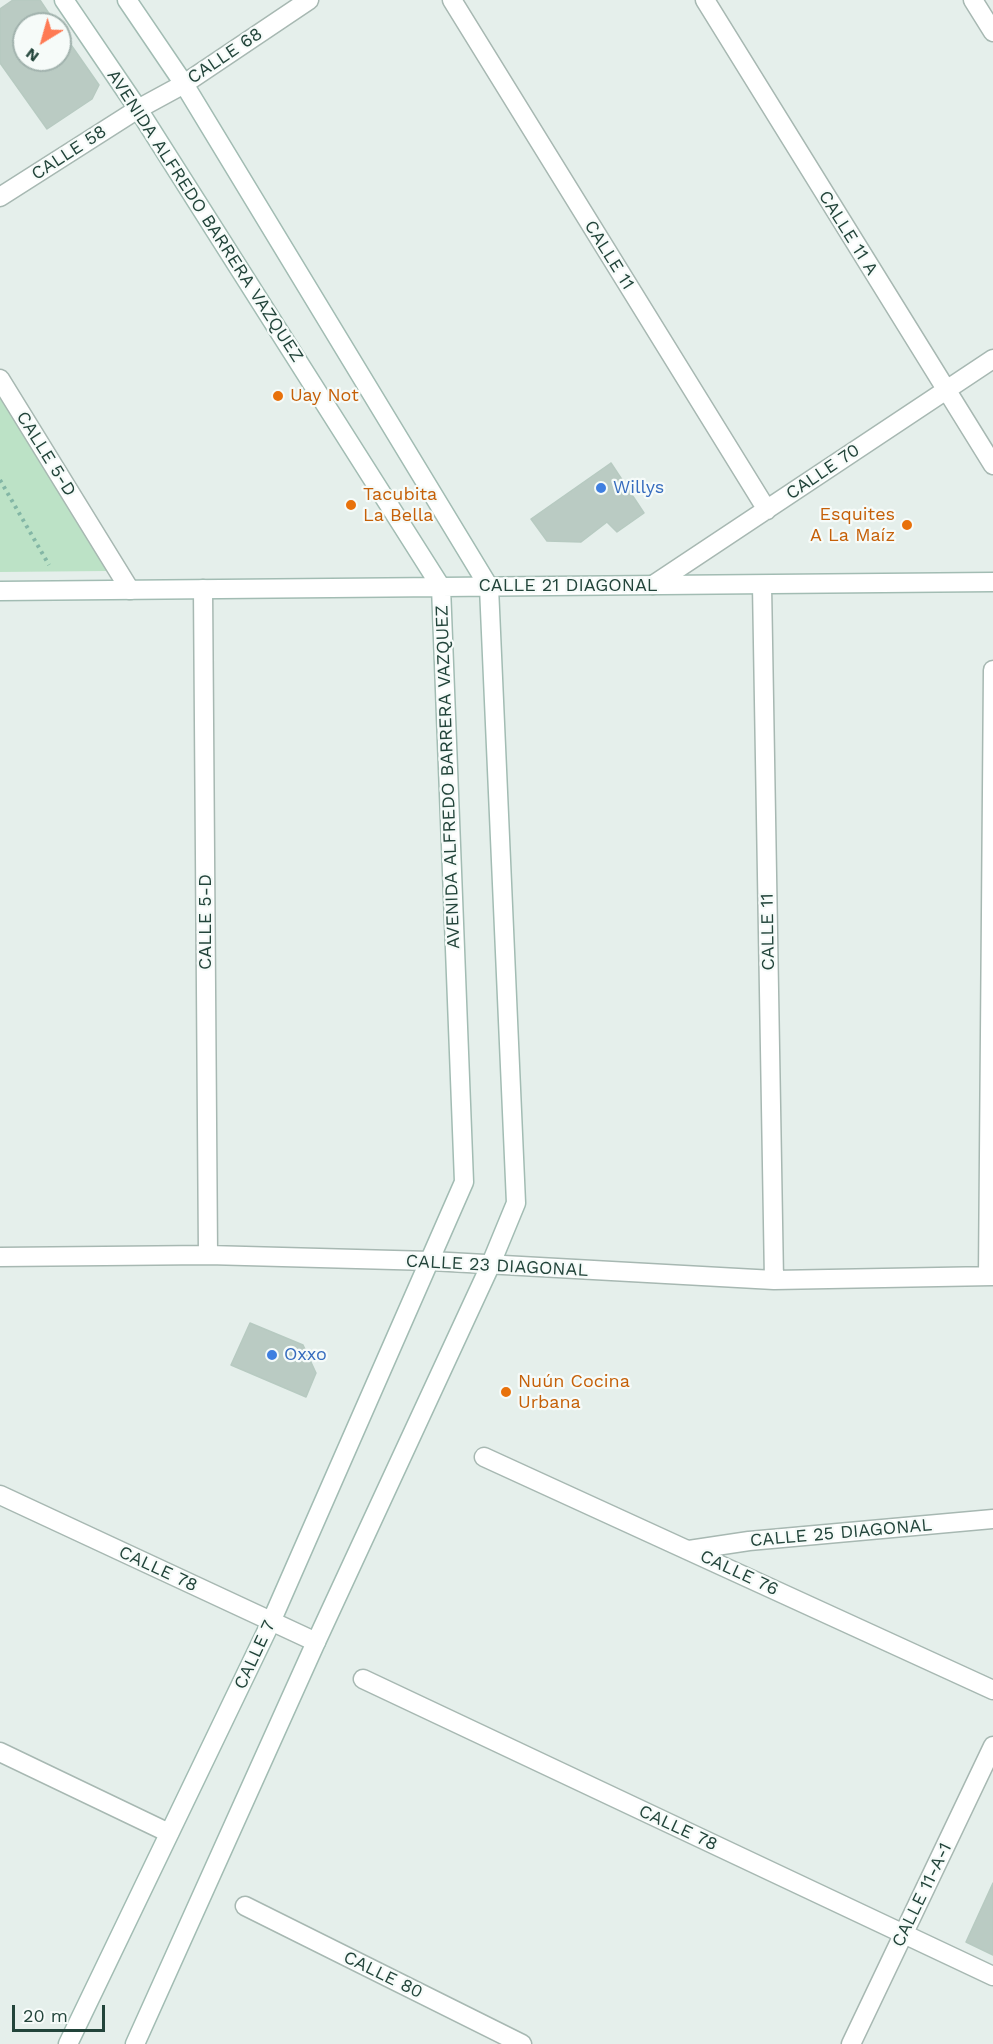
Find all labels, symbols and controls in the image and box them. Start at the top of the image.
north arrow [12,12,72,72]
street label: CALLE 68 [184,23,266,89]
text: N [22,44,43,66]
street label: AVENIDA ALFREDO BARRERA VAZQUEZ [102,66,308,366]
street label: CALLE 58 [27,121,111,185]
street label: CALLE 11 A [814,187,882,279]
street label: CALLE 11 [579,216,639,294]
place label: Uay Not [290,385,359,407]
marker: Uay Not [271,389,285,403]
street label: CALLE 5-D [11,408,81,500]
street label: CALLE 70 [782,439,864,505]
place label: Willys [613,477,664,499]
marker: Willys [594,481,608,495]
place label: Tacubita La Bella [363,484,437,526]
marker: Tacubita La Bella [344,498,358,512]
place label: Esquites A La Maíz [810,504,895,546]
marker: Esquites A La Maíz [900,518,914,532]
street label: CALLE 21 DIAGONAL [478,575,658,597]
street label: AVENIDA ALFREDO BARRERA VAZQUEZ [431,605,465,949]
street label: CALLE 5-D [195,874,217,970]
street label: CALLE 11 [757,893,779,971]
street label: CALLE 23 DIAGONAL [405,1250,589,1282]
place label: Oxxo [284,1344,327,1366]
marker: Oxxo [265,1348,279,1362]
place label: Nuún Cocina Urbana [518,1371,630,1414]
marker: Nuún Cocina Urbana [499,1385,513,1399]
street label: CALLE 25 DIAGONAL [749,1514,933,1552]
street label: CALLE 78 [115,1541,201,1597]
street label: CALLE 76 [696,1545,782,1601]
street label: CALLE 7 [230,1617,280,1693]
street label: CALLE 78 [635,1800,721,1856]
street label: CALLE 11-A-1 [887,1839,957,1951]
street label: CALLE 80 [340,1947,426,2003]
scale bar [15,1993,108,2031]
text: 20 m [23,2005,68,2026]

